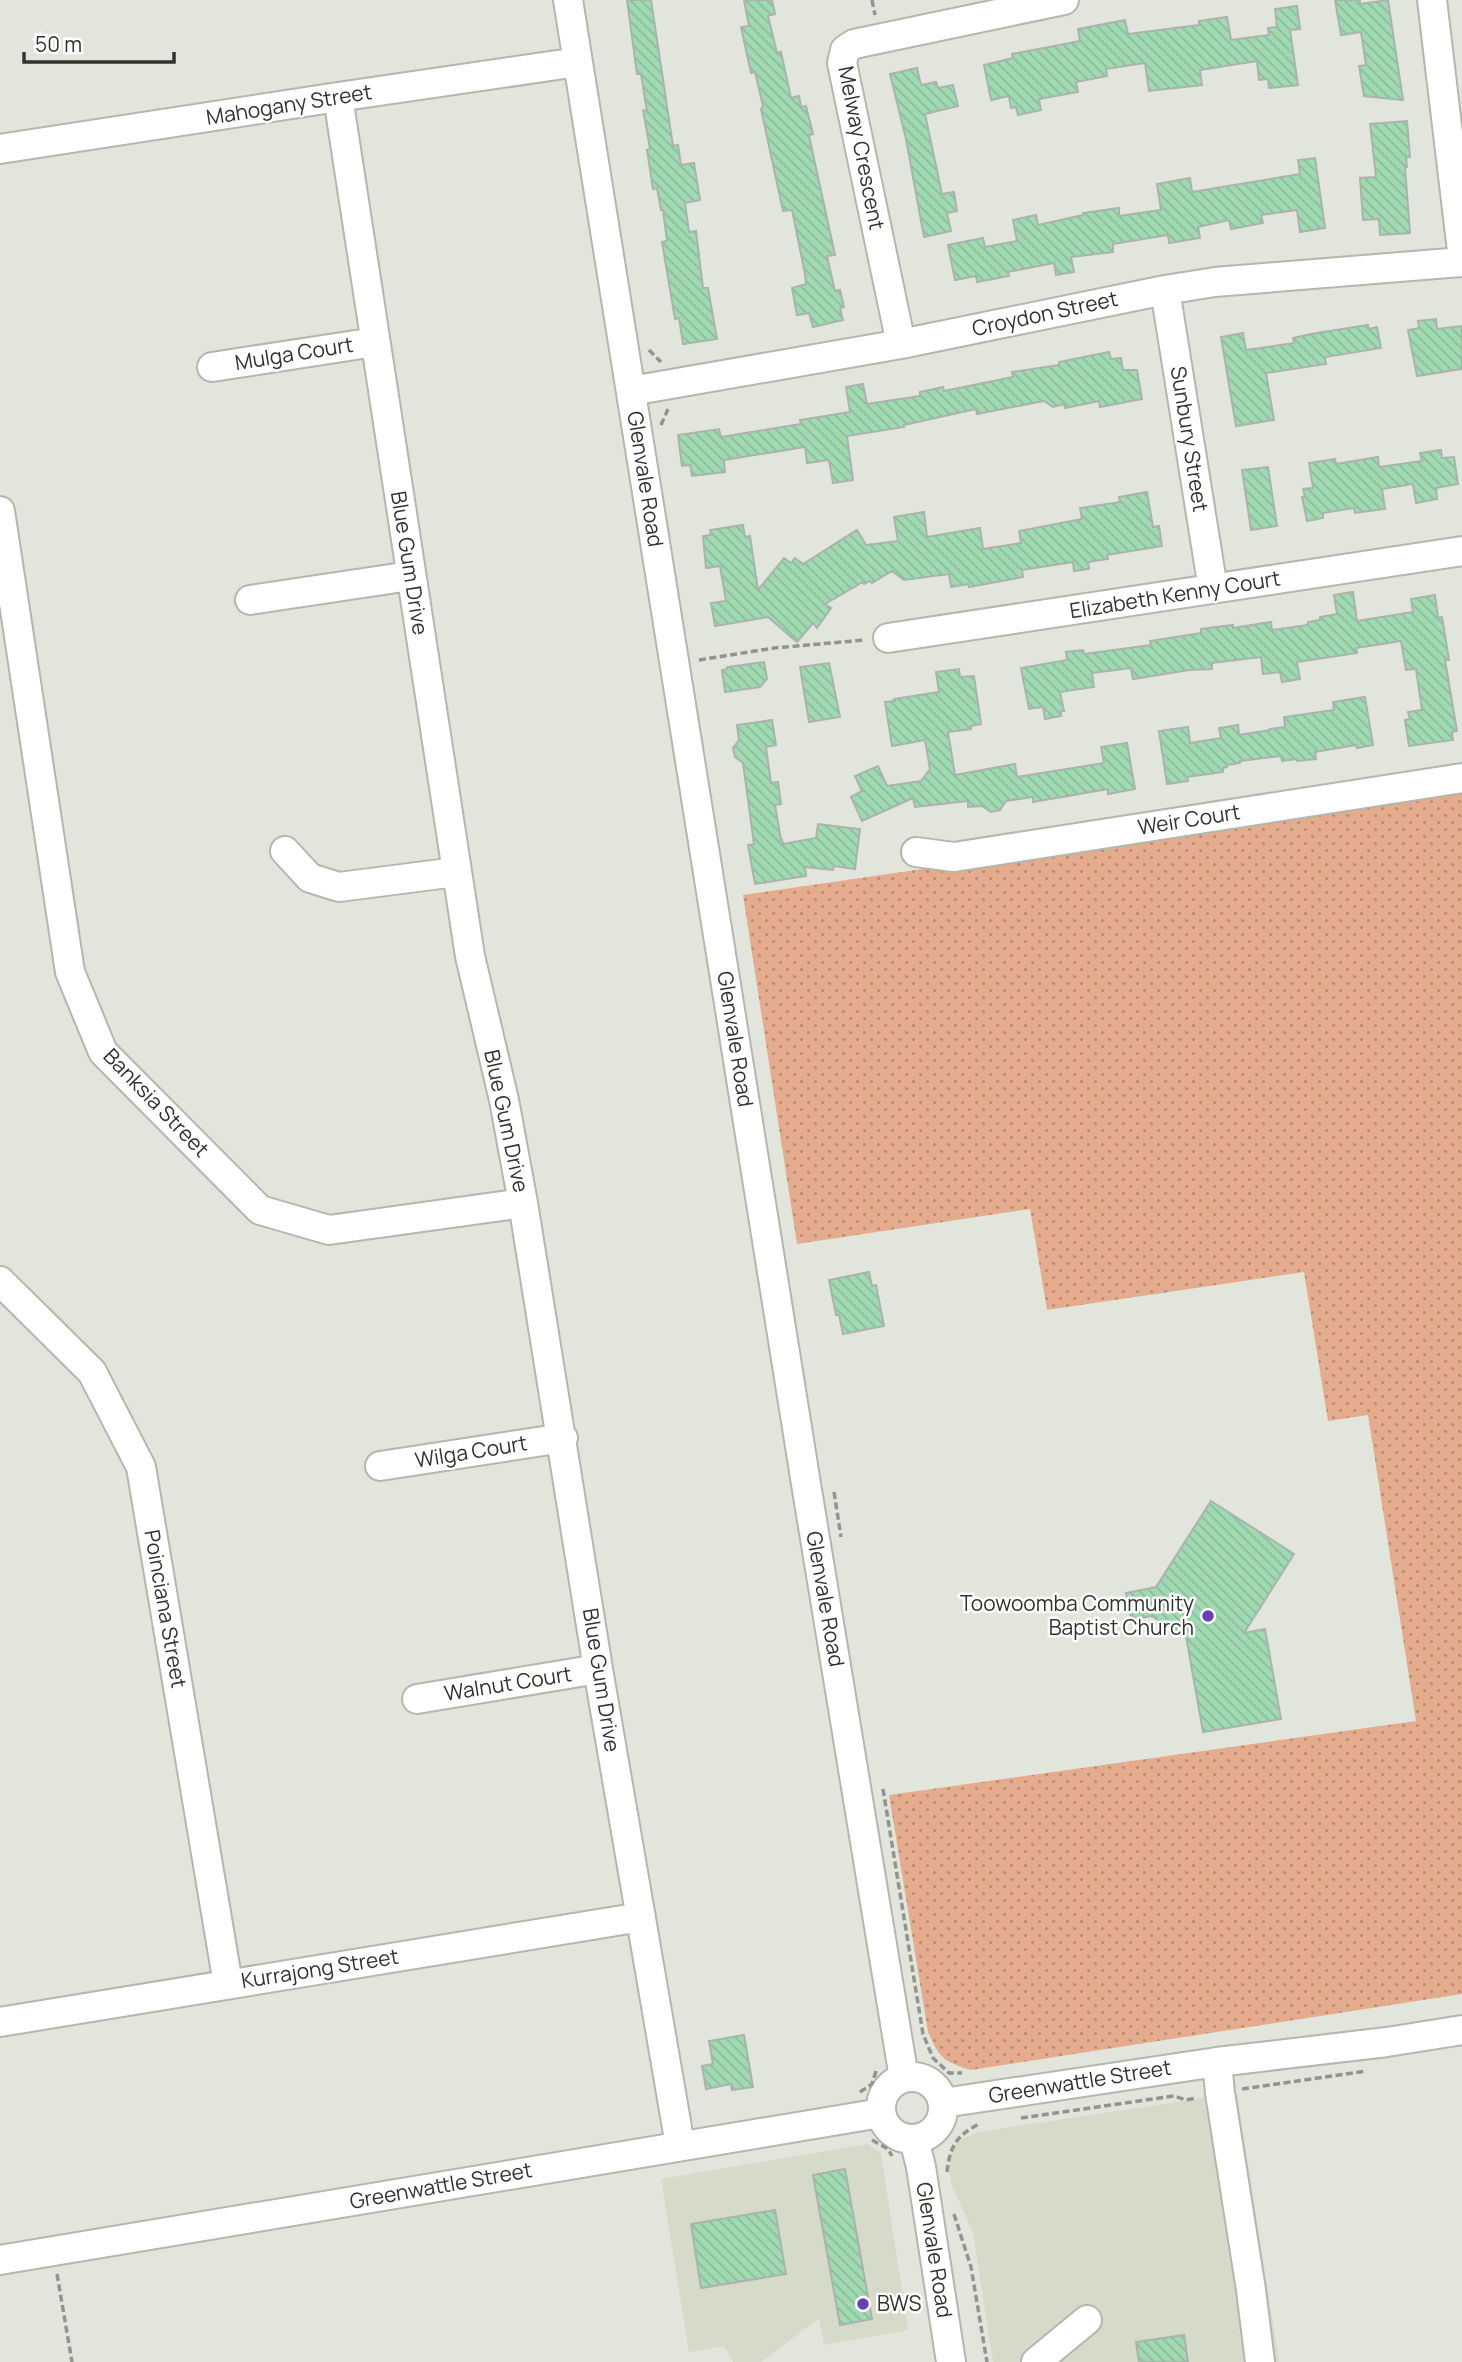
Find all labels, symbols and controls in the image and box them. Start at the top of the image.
scale bar [24,21,175,65]
text: 50 m [35,30,82,58]
street label: Melway Crescent [832,63,892,232]
street label: Mahogany Street [204,77,374,131]
street label: Croydon Street [969,284,1120,342]
street label: Mulga Court [233,330,355,376]
street label: Sunbury Street [1165,364,1215,514]
street label: Glenvale Road [621,409,671,549]
street label: Blue Gum Drive [385,489,435,637]
street label: Elizabeth Kenny Court [1067,564,1282,625]
street label: Weir Court [1136,797,1242,841]
street label: Glenvale Road [711,969,761,1109]
street label: Banksia Street [98,1042,216,1163]
street label: Blue Gum Drive [478,1047,536,1195]
street label: Wilga Court [413,1428,529,1474]
street label: Poinciana Street [138,1527,194,1690]
street label: Glenvale Road [800,1529,852,1669]
place label: Toowoomba Community Baptist Church [960,1589,1194,1641]
street label: Blue Gum Drive [577,1606,627,1754]
marker: Toowoomba Community Baptist Church [1200,1608,1216,1624]
street label: Walnut Court [442,1659,574,1707]
street label: Kurrajong Street [239,1942,401,1994]
street label: Greenwattle Street [986,2053,1173,2109]
street label: Greenwattle Street [347,2155,534,2215]
street label: Glenvale Road [910,2180,960,2320]
place label: BWS [877,2289,921,2317]
marker: BWS [855,2296,871,2312]

